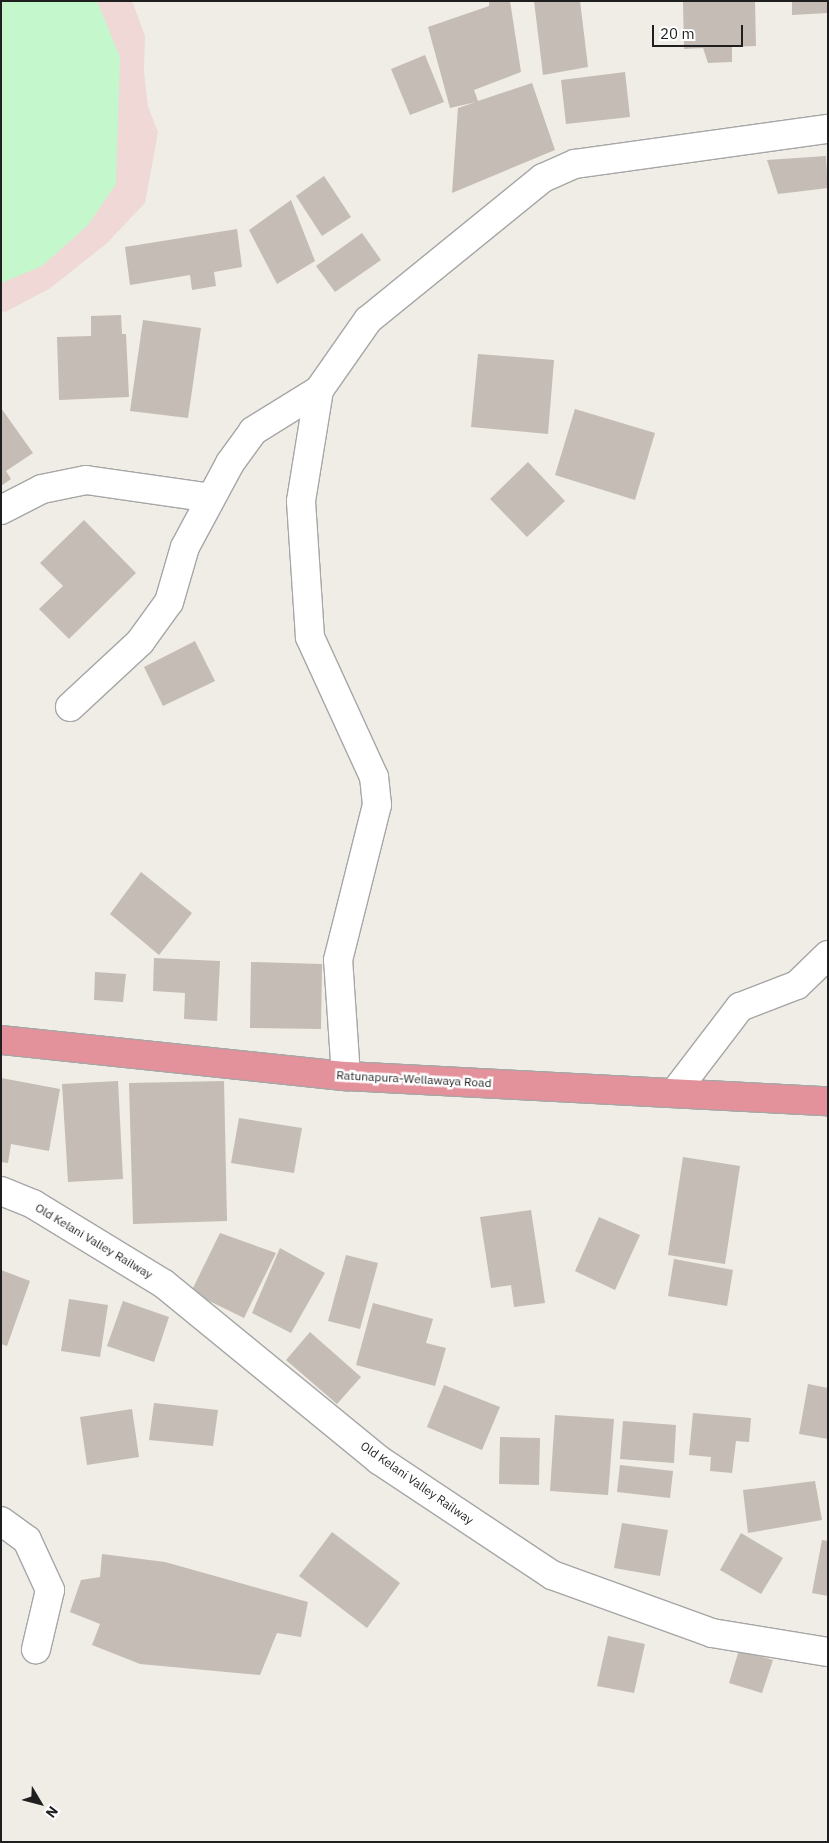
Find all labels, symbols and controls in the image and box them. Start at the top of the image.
scale bar [654,15,745,47]
text: 20 m [660,24,695,43]
street label: Ratunapura-Wellawaya Road [336,1068,492,1090]
street label: Old Kelani Valley Railway [33,1200,155,1282]
street label: Old Kelani Valley Railway [358,1439,476,1527]
north arrow [15,1778,65,1828]
text: N [42,1803,62,1821]

